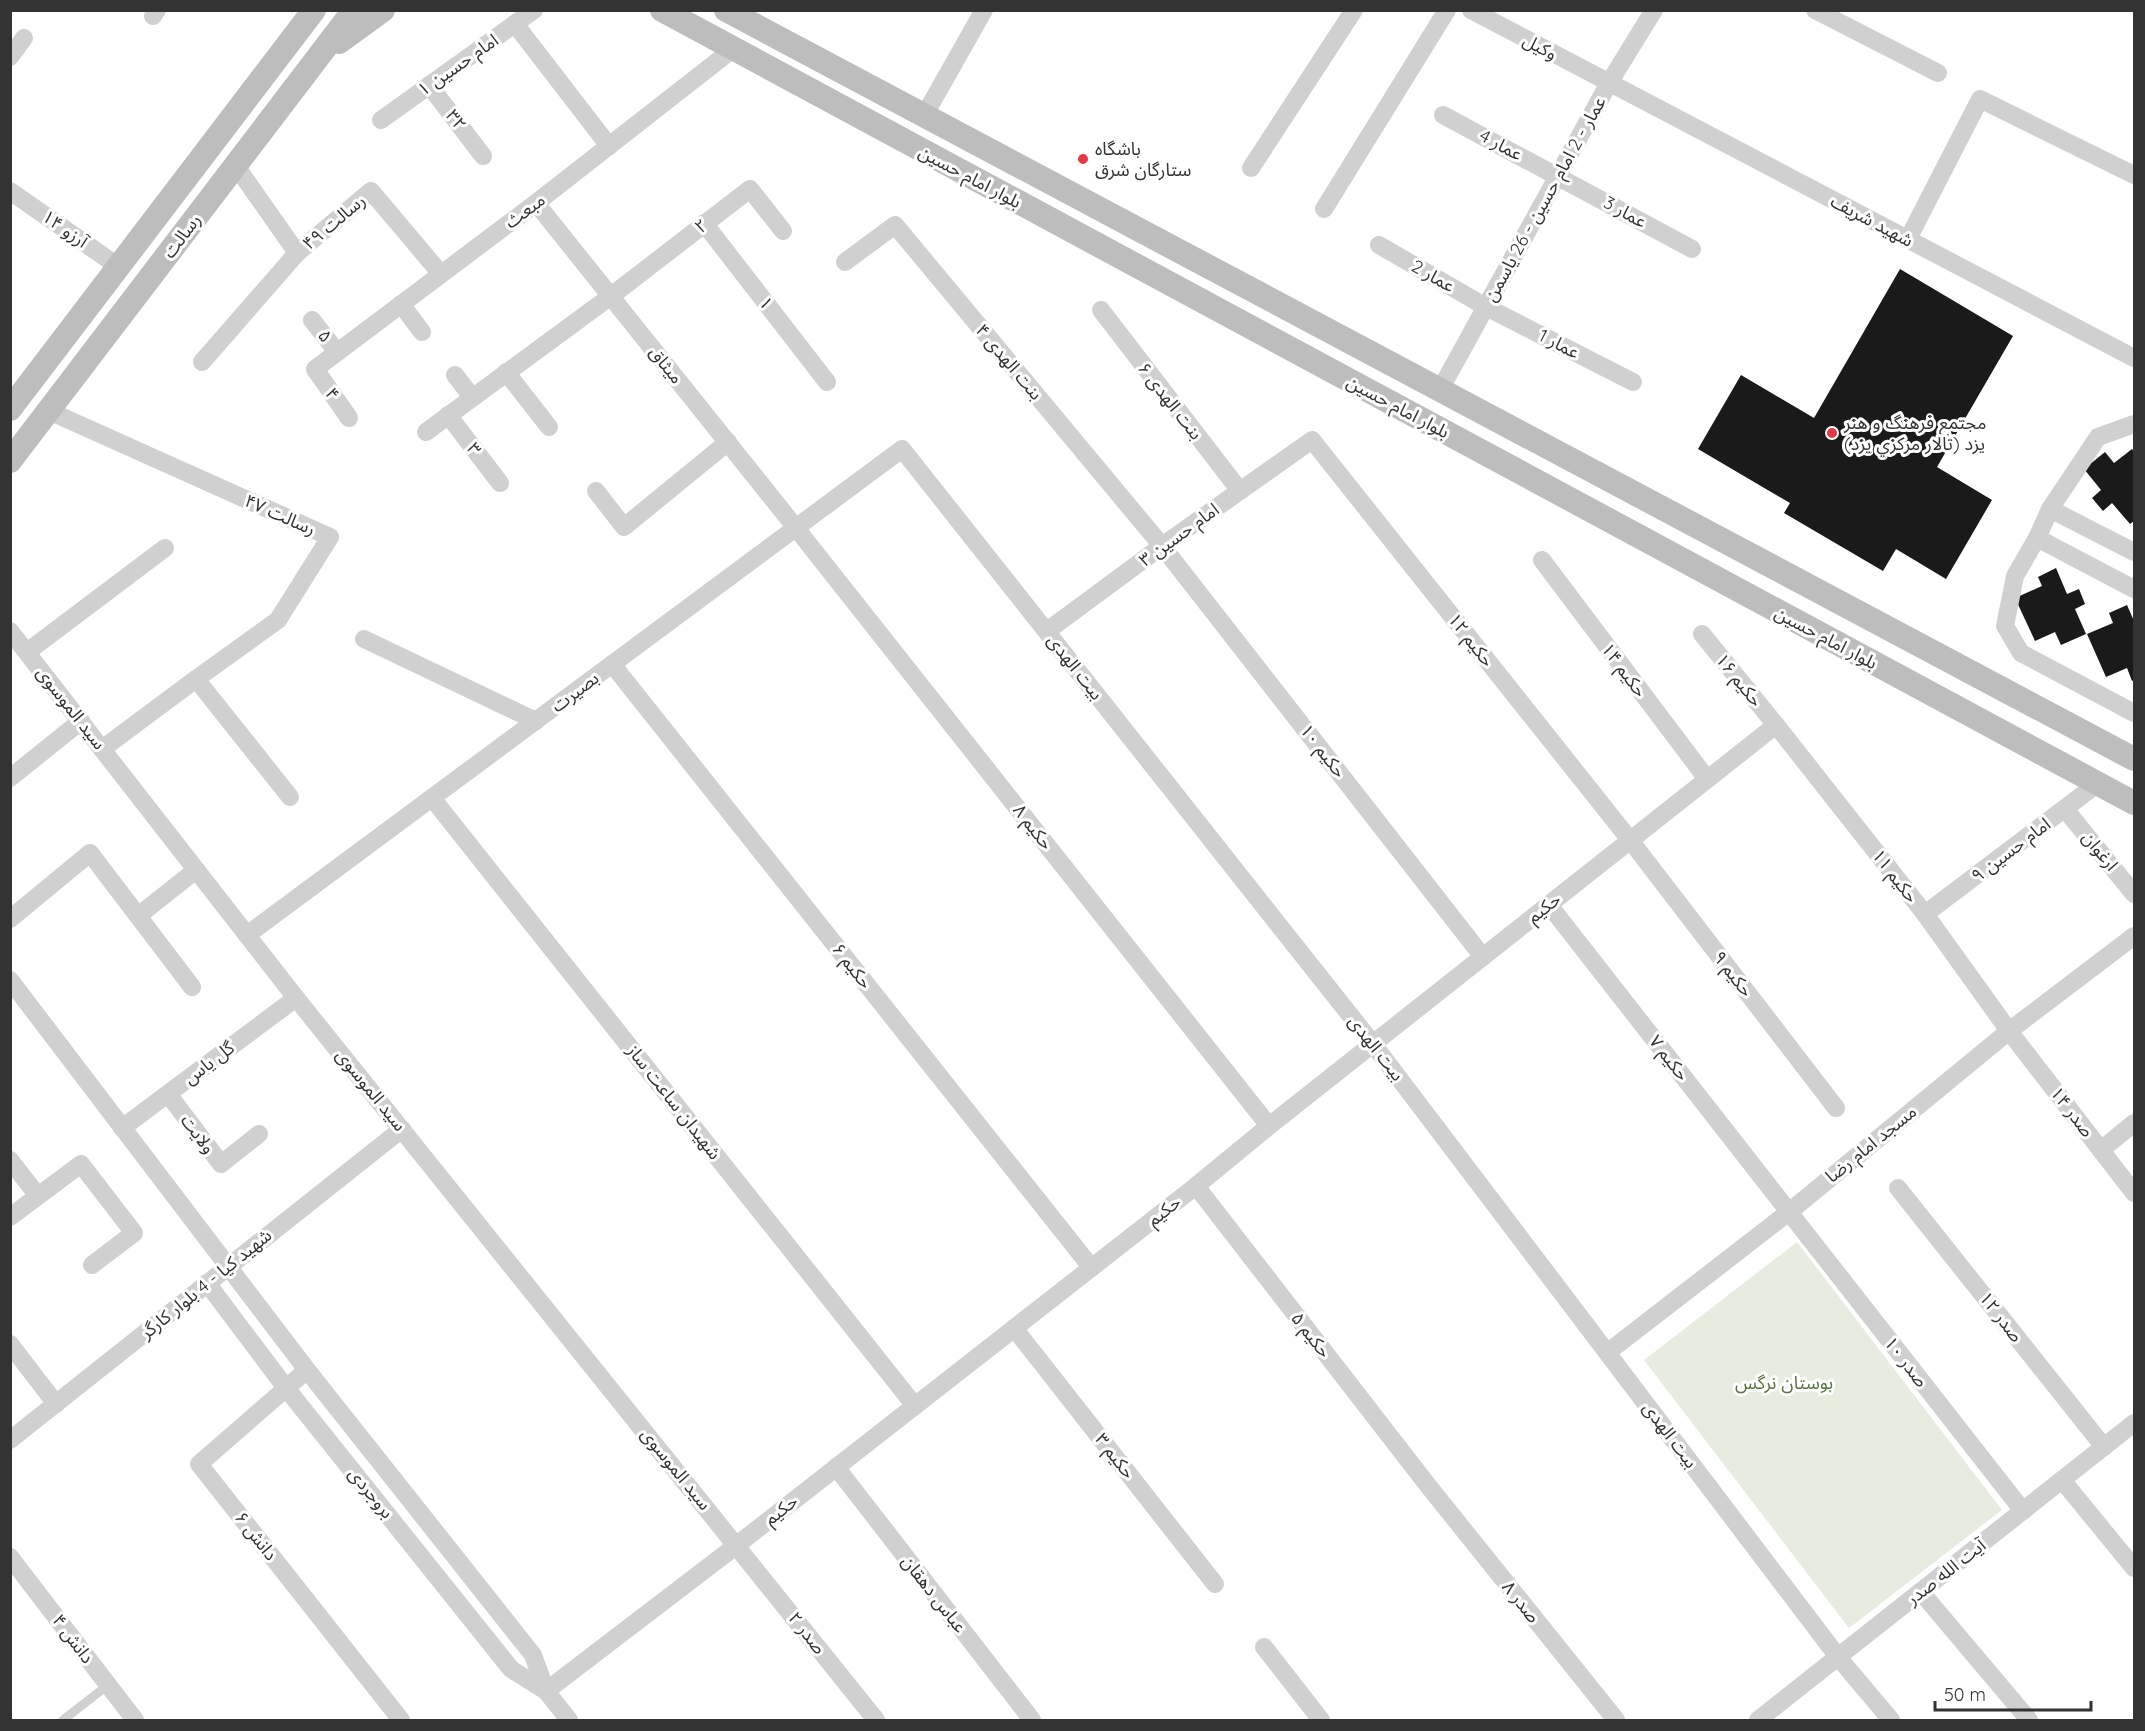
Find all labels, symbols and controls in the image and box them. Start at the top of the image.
street label: امام حسین ۱ [413,28,504,103]
street label: وکیل [1519,28,1561,65]
street label: عمار - 2 امام حسین - 26 یاسمن [1478,92,1613,307]
street label: ۳۲ [441,105,472,135]
street label: عمار 4 [1476,124,1527,165]
place label: باشگاه ستارگان شرق [1095,137,1191,181]
street label: بلوار امام حسین [914,140,1025,216]
marker: باشگاه ستارگان شرق [1076,152,1090,166]
street label: مبعث [500,188,549,233]
street label: رسالت ۴۹ [297,189,370,255]
street label: شهید شریف [1827,189,1917,252]
street label: عمار 3 [1600,190,1651,233]
street label: ۱۴ آرزو [38,205,93,253]
street label: رسالت [157,209,206,262]
street label: ۲ [690,213,712,238]
street label: عمار 2 [1407,254,1459,297]
street label: ۱ [754,292,779,314]
street label: بنت الهدی ۴ [971,319,1048,404]
street label: عمار 1 [1535,324,1584,364]
street label: ۵ [313,325,338,347]
street label: میثاق [644,341,689,388]
street label: بنت الهدی ۶ [1133,357,1208,444]
street label: بلوار امام حسین [1342,370,1453,446]
street label: ۴ [320,383,345,405]
place label: مجتمع فرهنگ و هنر یزد (تالار مركزي یزد) [1843,411,1987,457]
marker: مجتمع فرهنگ و هنر یزد (تالار مركزي یزد) [1825,426,1839,440]
street label: ۳ [462,438,487,460]
street label: رسالت ۴۷ [241,489,319,540]
street label: امام حسین ۳ [1134,498,1225,574]
street label: بلوار امام حسین [1770,601,1881,677]
street label: حکیم ۱۲ [1442,608,1500,672]
street label: بیت الهدی [1042,629,1108,704]
street label: حکیم ۱۴ [1595,638,1652,703]
street label: حکیم ۱۶ [1709,648,1768,712]
street label: سید الموسوی [32,661,111,754]
street label: بصیرت [546,666,603,717]
street label: حکیم ۱۰ [1294,719,1352,783]
street label: حکیم ۸ [1007,799,1058,855]
street label: امام حسین ۹ [1966,812,2057,889]
street label: ارغوان [2077,826,2123,875]
street label: حکیم ۱۱ [1866,844,1924,908]
street label: حکیم [1522,887,1566,930]
street label: حکیم ۶ [826,938,877,994]
street label: حکیم ۹ [1707,946,1758,1002]
street label: بیت الهدی [1343,1010,1409,1085]
street label: حکیم ۷ [1643,1030,1694,1086]
street label: گل یاس [179,1036,239,1089]
street label: شهیدان ساعت ساز [622,1039,727,1164]
street label: سید الموسوی [331,1044,412,1136]
street label: صدر ۱۴ [2045,1082,2099,1142]
street label: مسجد امام رضا [1820,1100,1923,1190]
street label: ولایت [176,1109,221,1158]
street label: حکیم [1142,1190,1186,1233]
street label: شهید کیا - 4 بلوار کارگر [134,1223,276,1344]
street label: صدر ۱۲ [1974,1287,2028,1347]
street label: حکیم ۵ [1285,1307,1336,1363]
street label: صدر ۱۰ [1879,1332,1933,1392]
park label: بوستان نرگس [1735,1371,1833,1394]
street label: بیت الهدی [1638,1397,1703,1473]
street label: سید الموسوی [636,1423,717,1515]
street label: حکیم ۳ [1089,1428,1140,1484]
street label: بروجردی [344,1462,399,1523]
street label: حکیم [759,1489,803,1532]
street label: دانش ۶ [230,1507,283,1565]
street label: آیت الله صدر [1901,1533,1991,1610]
street label: عباس دهقان [897,1550,972,1637]
street label: صدر ۸ [1497,1576,1545,1627]
street label: صدر ۲ [784,1607,831,1659]
street label: دانش ۴ [47,1610,99,1668]
scale bar [1935,1674,2091,1712]
text: 50 m [1944,1683,1986,1706]

